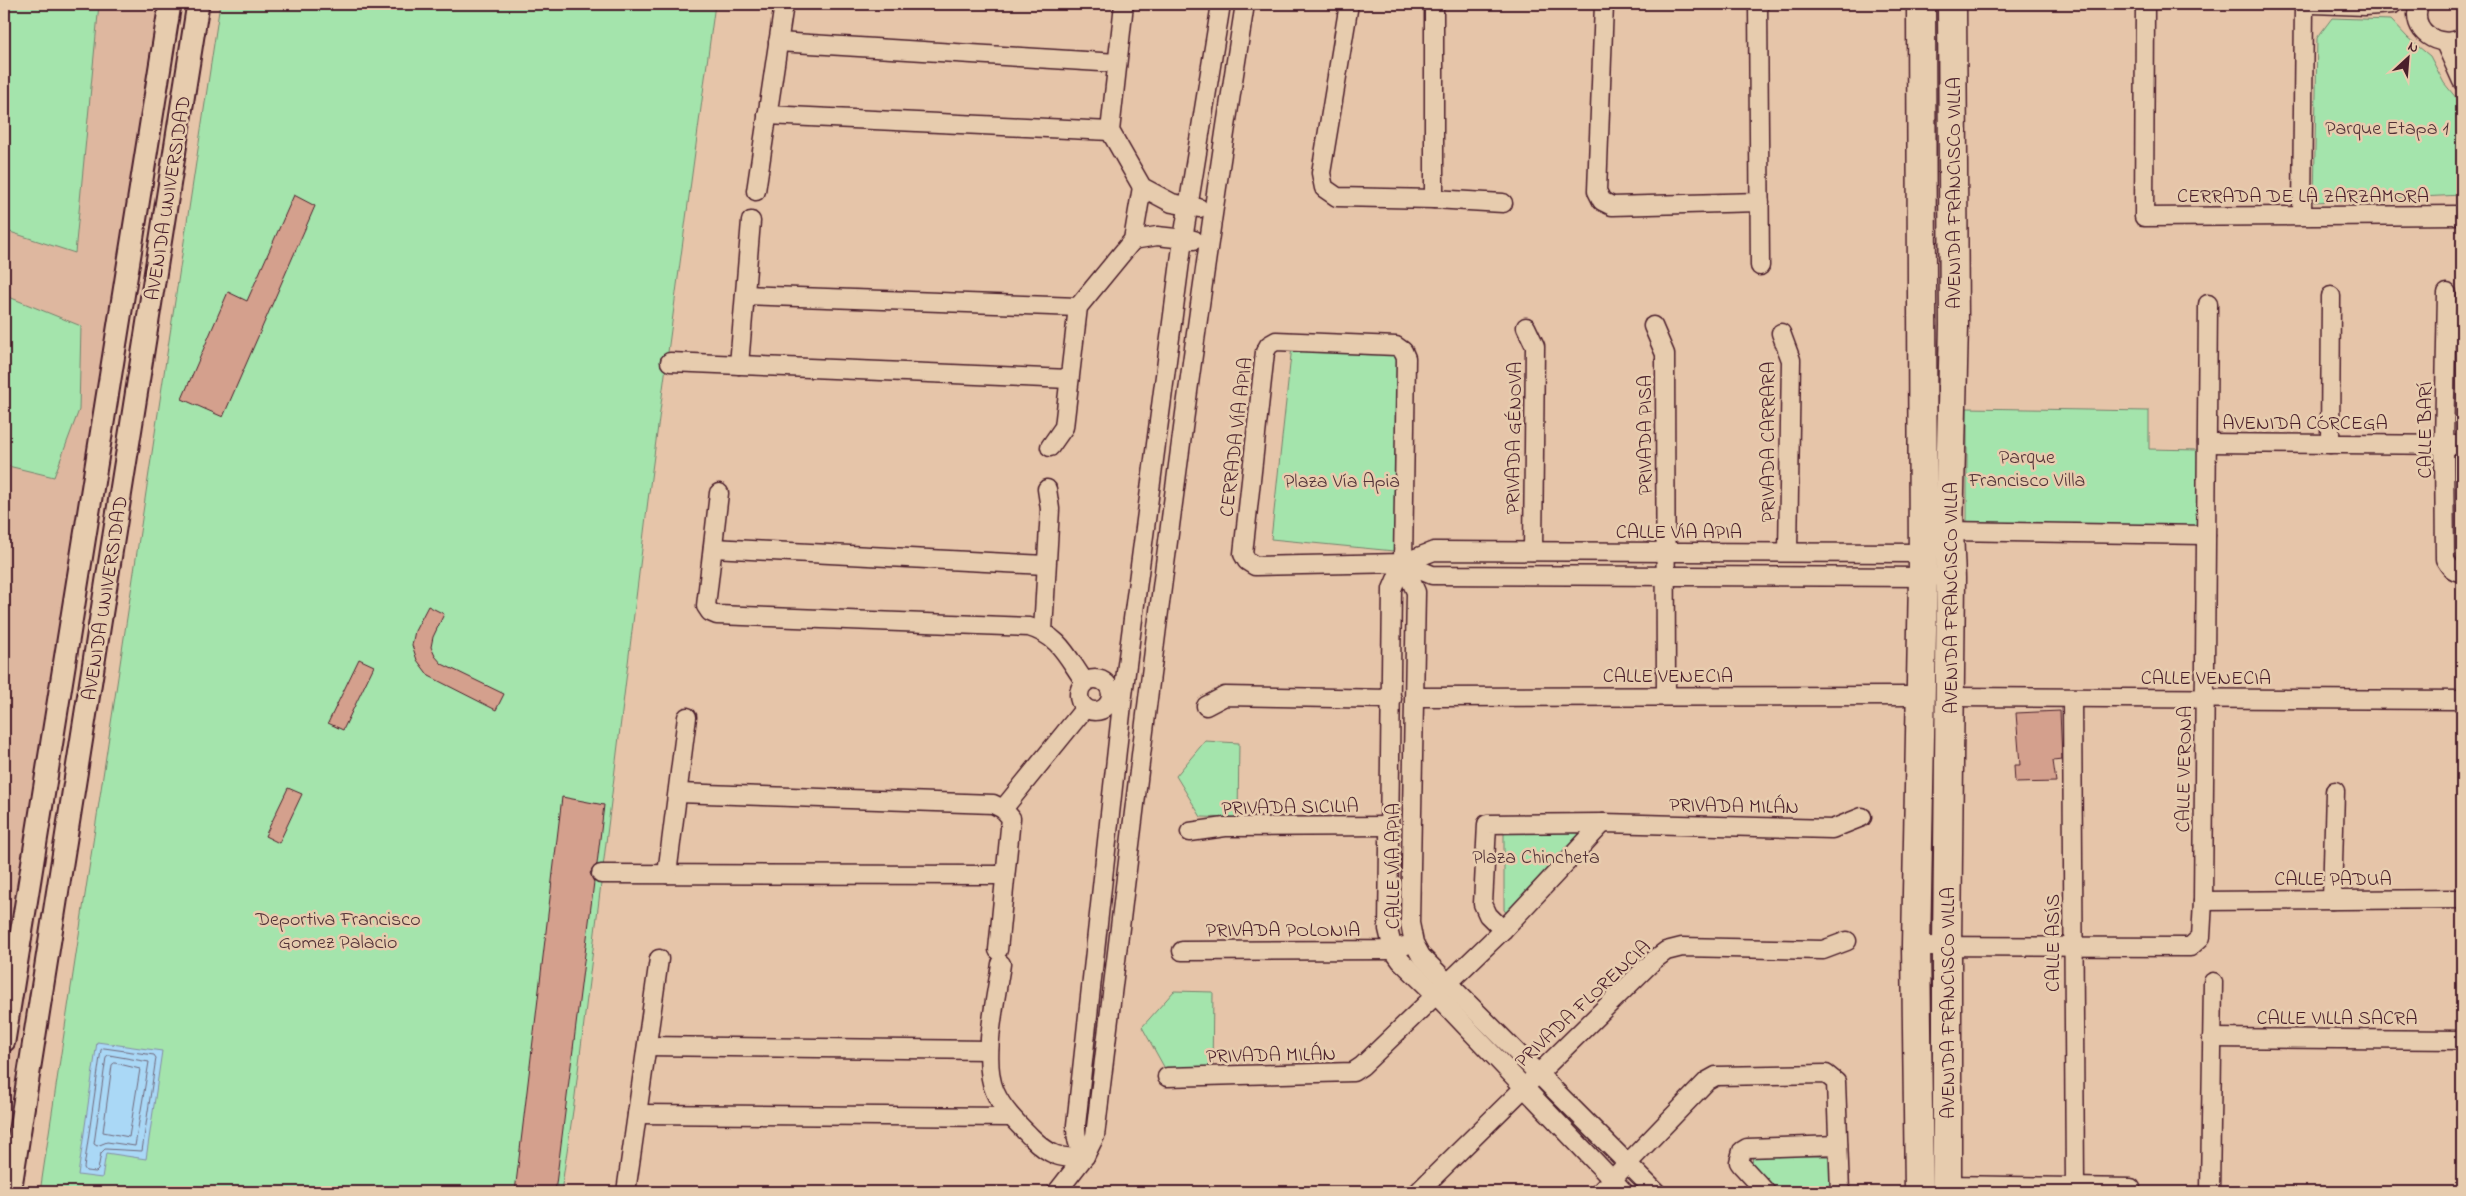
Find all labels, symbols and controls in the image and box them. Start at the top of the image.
north arrow [2384,32,2434,82]
text: N [2404,36,2422,59]
street label: AVENIDA FRANCISCO VILLA [1941,77,1970,309]
street label: AVENIDA UNIVERSIDAD [139,94,200,303]
park label: Parque Etapa 1 [2325,115,2449,144]
street label: CERRADA DE LA ZARZAMORA [2177,183,2429,212]
street label: CERRADA VÍA APIA [1213,356,1262,519]
street label: PRIVADA GÉNOVA [1500,361,1531,515]
street label: PRIVADA CARRARA [1755,362,1784,522]
street label: PRIVADA PISA [1632,375,1661,495]
street label: CALLE BARÍ [2412,382,2441,478]
street label: AVENIDA CÓRCEGA [2222,410,2388,439]
park label: Parque Francisco Villa [1968,444,2085,496]
park label: Plaza Vía Apia [1284,468,1400,497]
street label: AVENIDA FRANCISCO VILLA [1938,482,1967,714]
street label: AVENIDA UNIVERSIDAD [76,494,137,703]
street label: CALLE VÍA APIA [1616,519,1742,548]
street label: CALLE VENECIA [1603,663,1733,692]
street label: CALLE VENECIA [2141,665,2271,694]
street label: CALLE VERONA [2170,705,2201,833]
street label: PRIVADA MILÁN [1669,792,1799,823]
street label: PRIVADA SICILIA [1221,793,1359,824]
street label: CALLE VÍA APIA [1380,803,1409,929]
park label: Plaza Chincheta [1472,844,1600,873]
street label: CALLE PADUA [2274,866,2392,895]
street label: AVENIDA FRANCISCO VILLA [1935,887,1964,1119]
street label: CALLE ASÍS [2040,894,2069,992]
park label: Deportiva Francisco Gomez Palacio [254,906,421,958]
street label: PRIVADA POLONIA [1206,917,1360,946]
street label: PRIVADA FLORENCIA [1509,934,1658,1076]
street label: CALLE VILLA SACRA [2257,1005,2417,1034]
street label: PRIVADA MILÁN [1206,1041,1336,1072]

